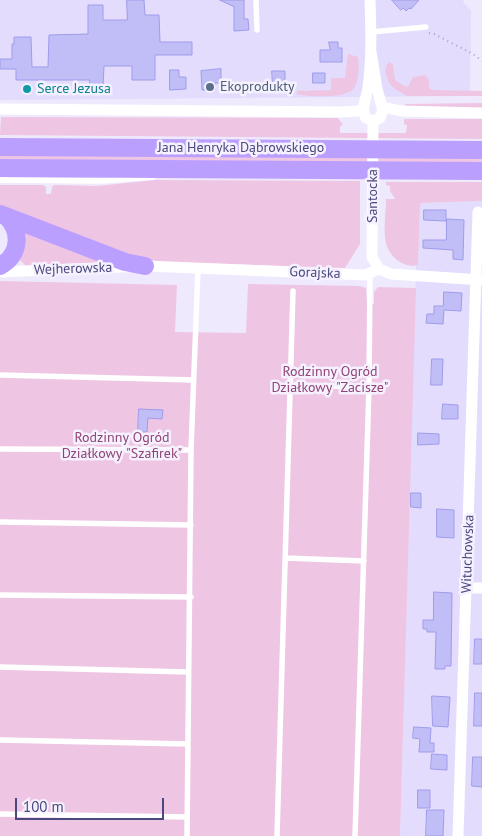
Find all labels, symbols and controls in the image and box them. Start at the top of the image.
place label: Ekoprodukty [220,79,294,95]
place label: Serce Jezusa [37,81,111,97]
marker: Ekoprodukty [204,81,216,93]
marker: Serce Jezusa [21,83,33,95]
street label: Jana Henryka Dąbrowskiego [158,140,324,156]
street label: Santocka [365,169,381,223]
street label: Wejherowska [33,259,113,279]
street label: Gorajska [289,264,341,282]
park label: Rodzinny Ogród Działkowy "Zacisze" [272,364,388,397]
park label: Rodzinny Ogród Działkowy "Szafirek" [62,430,182,462]
street label: Wituchowska [458,514,478,594]
scale bar [18,788,166,820]
text: 100 m [23,797,64,816]

